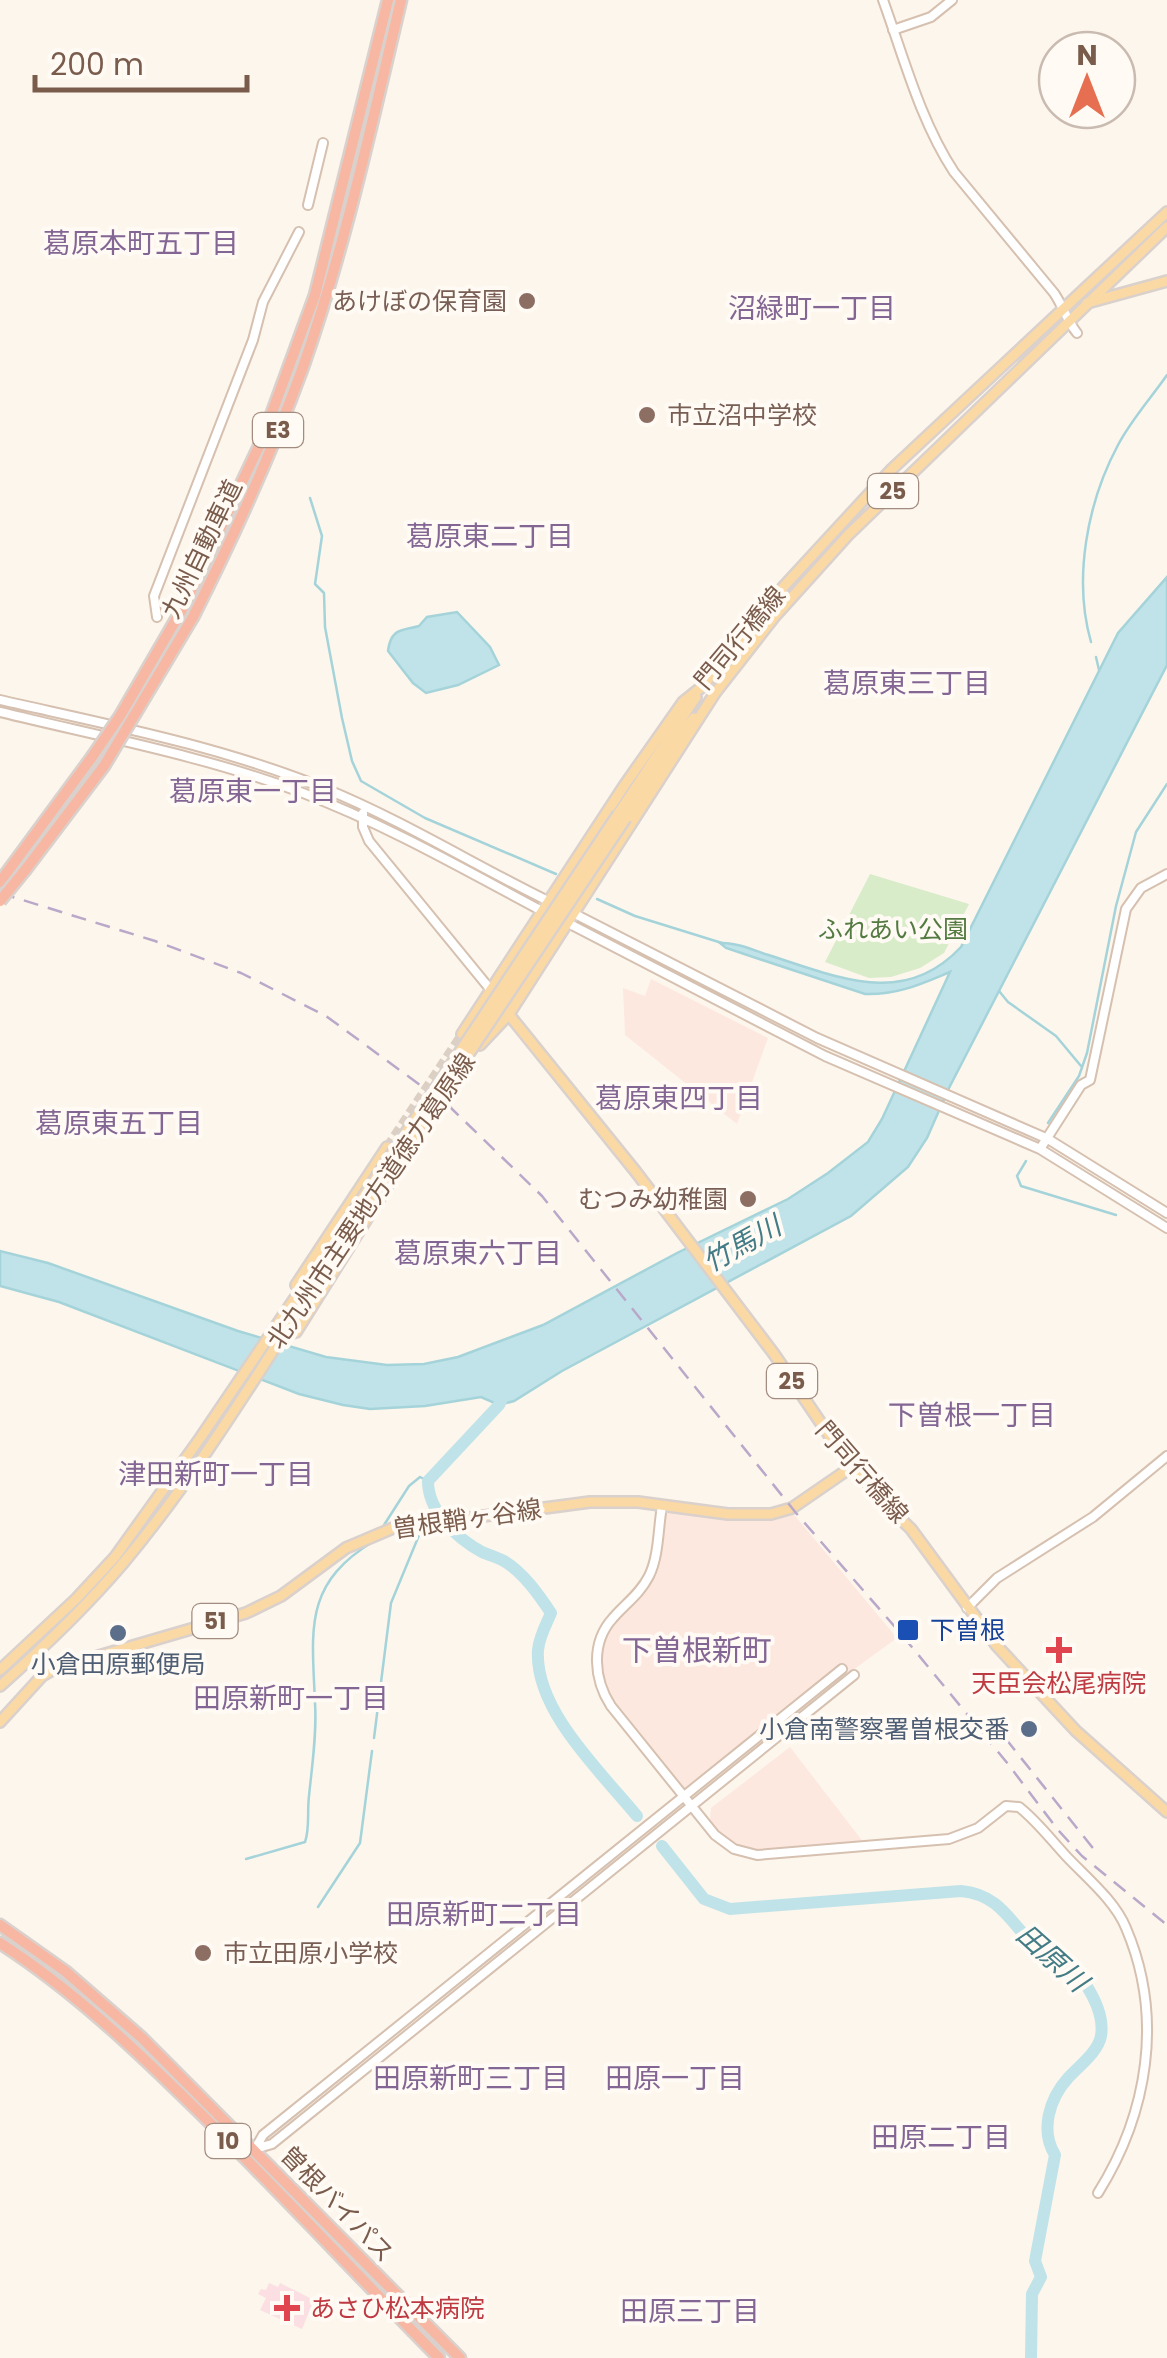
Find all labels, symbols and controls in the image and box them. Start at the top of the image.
scale bar [35,30,248,92]
north arrow [1037,30,1137,130]
text: N [1076,36,1098,75]
text: 200 m [50,43,144,86]
district label: 葛原本町五丁目 [43,224,239,263]
place label: あけぼの保育園 [332,284,507,319]
district label: 沼緑町一丁目 [728,289,896,328]
marker: あけぼの保育園 [516,290,538,312]
place label: 市立沼中学校 [667,398,817,433]
marker: 市立沼中学校 [636,404,658,426]
road number: E3 [253,413,303,447]
street label: 九州自動車道 [153,474,251,624]
road number: 25 [868,474,918,508]
district label: 葛原東二丁目 [406,517,574,556]
street label: 門司行橋線 [686,579,794,697]
district label: 葛原東三丁目 [823,664,991,703]
district label: 葛原東一丁目 [169,772,337,811]
park label: ふれあい公園 [818,912,968,947]
street label: 北九州市主要地方道徳力葛原線 [259,1046,483,1356]
district label: 葛原東四丁目 [595,1079,763,1118]
district label: 葛原東五丁目 [35,1104,203,1143]
place label: むつみ幼稚園 [578,1182,728,1217]
marker: むつみ幼稚園 [737,1188,759,1210]
water label: 竹馬川 [696,1205,791,1281]
district label: 葛原東六丁目 [394,1234,562,1273]
road number: 25 [767,1364,817,1398]
district label: 下曽根一丁目 [888,1396,1056,1435]
street label: 門司行橋線 [808,1413,916,1531]
district label: 津田新町一丁目 [118,1455,314,1494]
street label: 曽根鞘ヶ谷線 [390,1491,544,1547]
road number: 51 [192,1604,238,1638]
place label: 下曽根 [930,1613,1005,1648]
marker: 下曽根 [895,1617,921,1643]
marker: 小倉田原郵便局 [107,1622,129,1644]
district label: 下曽根新町 [622,1629,772,1672]
marker: 天臣会松尾病院 [1046,1637,1072,1663]
place label: 小倉田原郵便局 [30,1647,206,1682]
place label: 天臣会松尾病院 [971,1666,1147,1701]
district label: 田原新町一丁目 [193,1679,389,1718]
place label: 小倉南警察署曽根交番 [759,1712,1009,1747]
marker: 小倉南警察署曽根交番 [1018,1718,1040,1740]
district label: 田原新町二丁目 [386,1895,582,1934]
water label: 田原川 [1008,1915,1098,2003]
place label: 市立田原小学校 [223,1936,398,1971]
marker: 市立田原小学校 [192,1942,214,1964]
district label: 田原新町三丁目 [373,2059,569,2098]
district label: 田原一丁目 [605,2059,745,2098]
district label: 田原二丁目 [871,2118,1011,2157]
road number: 10 [206,2124,250,2158]
street label: 曽根バイパス [272,2138,402,2270]
place label: あさひ松本病院 [310,2291,485,2326]
district label: 田原三丁目 [620,2292,760,2331]
marker: あさひ松本病院 [274,2295,300,2321]

